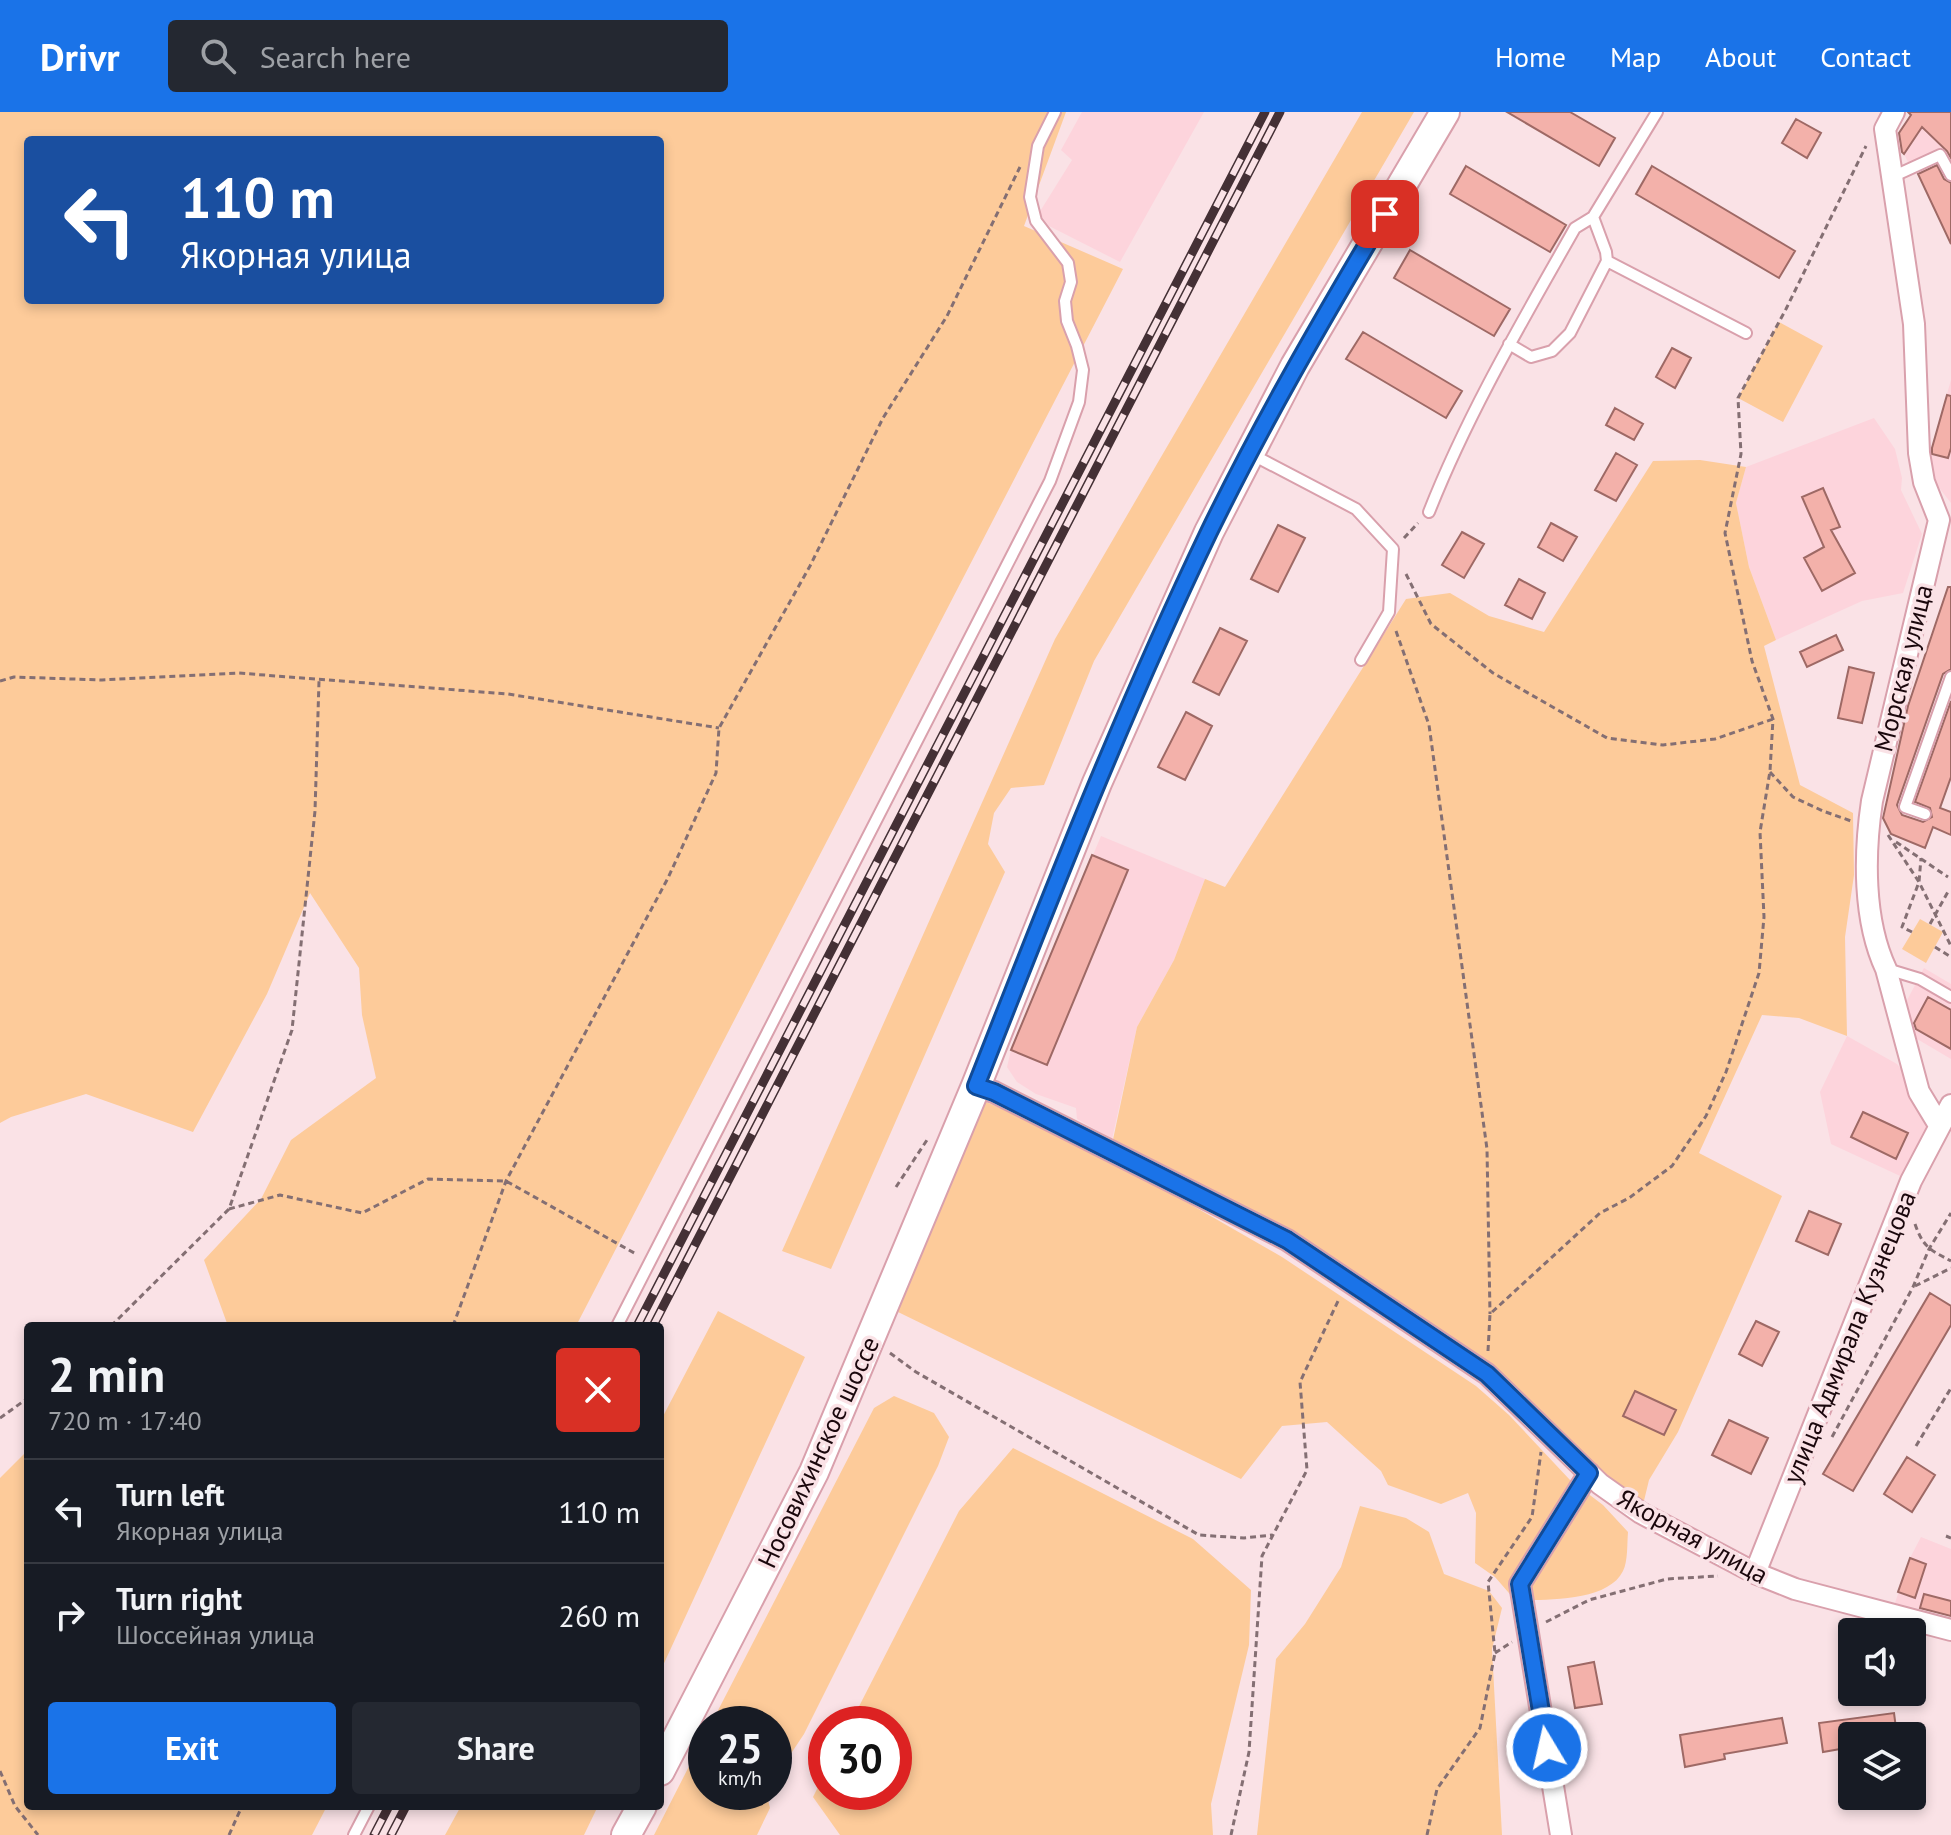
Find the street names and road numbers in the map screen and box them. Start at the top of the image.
street label: Морская улица [1866,581,1940,755]
street label: улица Адмирала Кузнецова [1775,1186,1923,1488]
street label: Носовихинское шоссе [750,1331,886,1573]
street label: Якорная улица [1612,1481,1774,1591]

